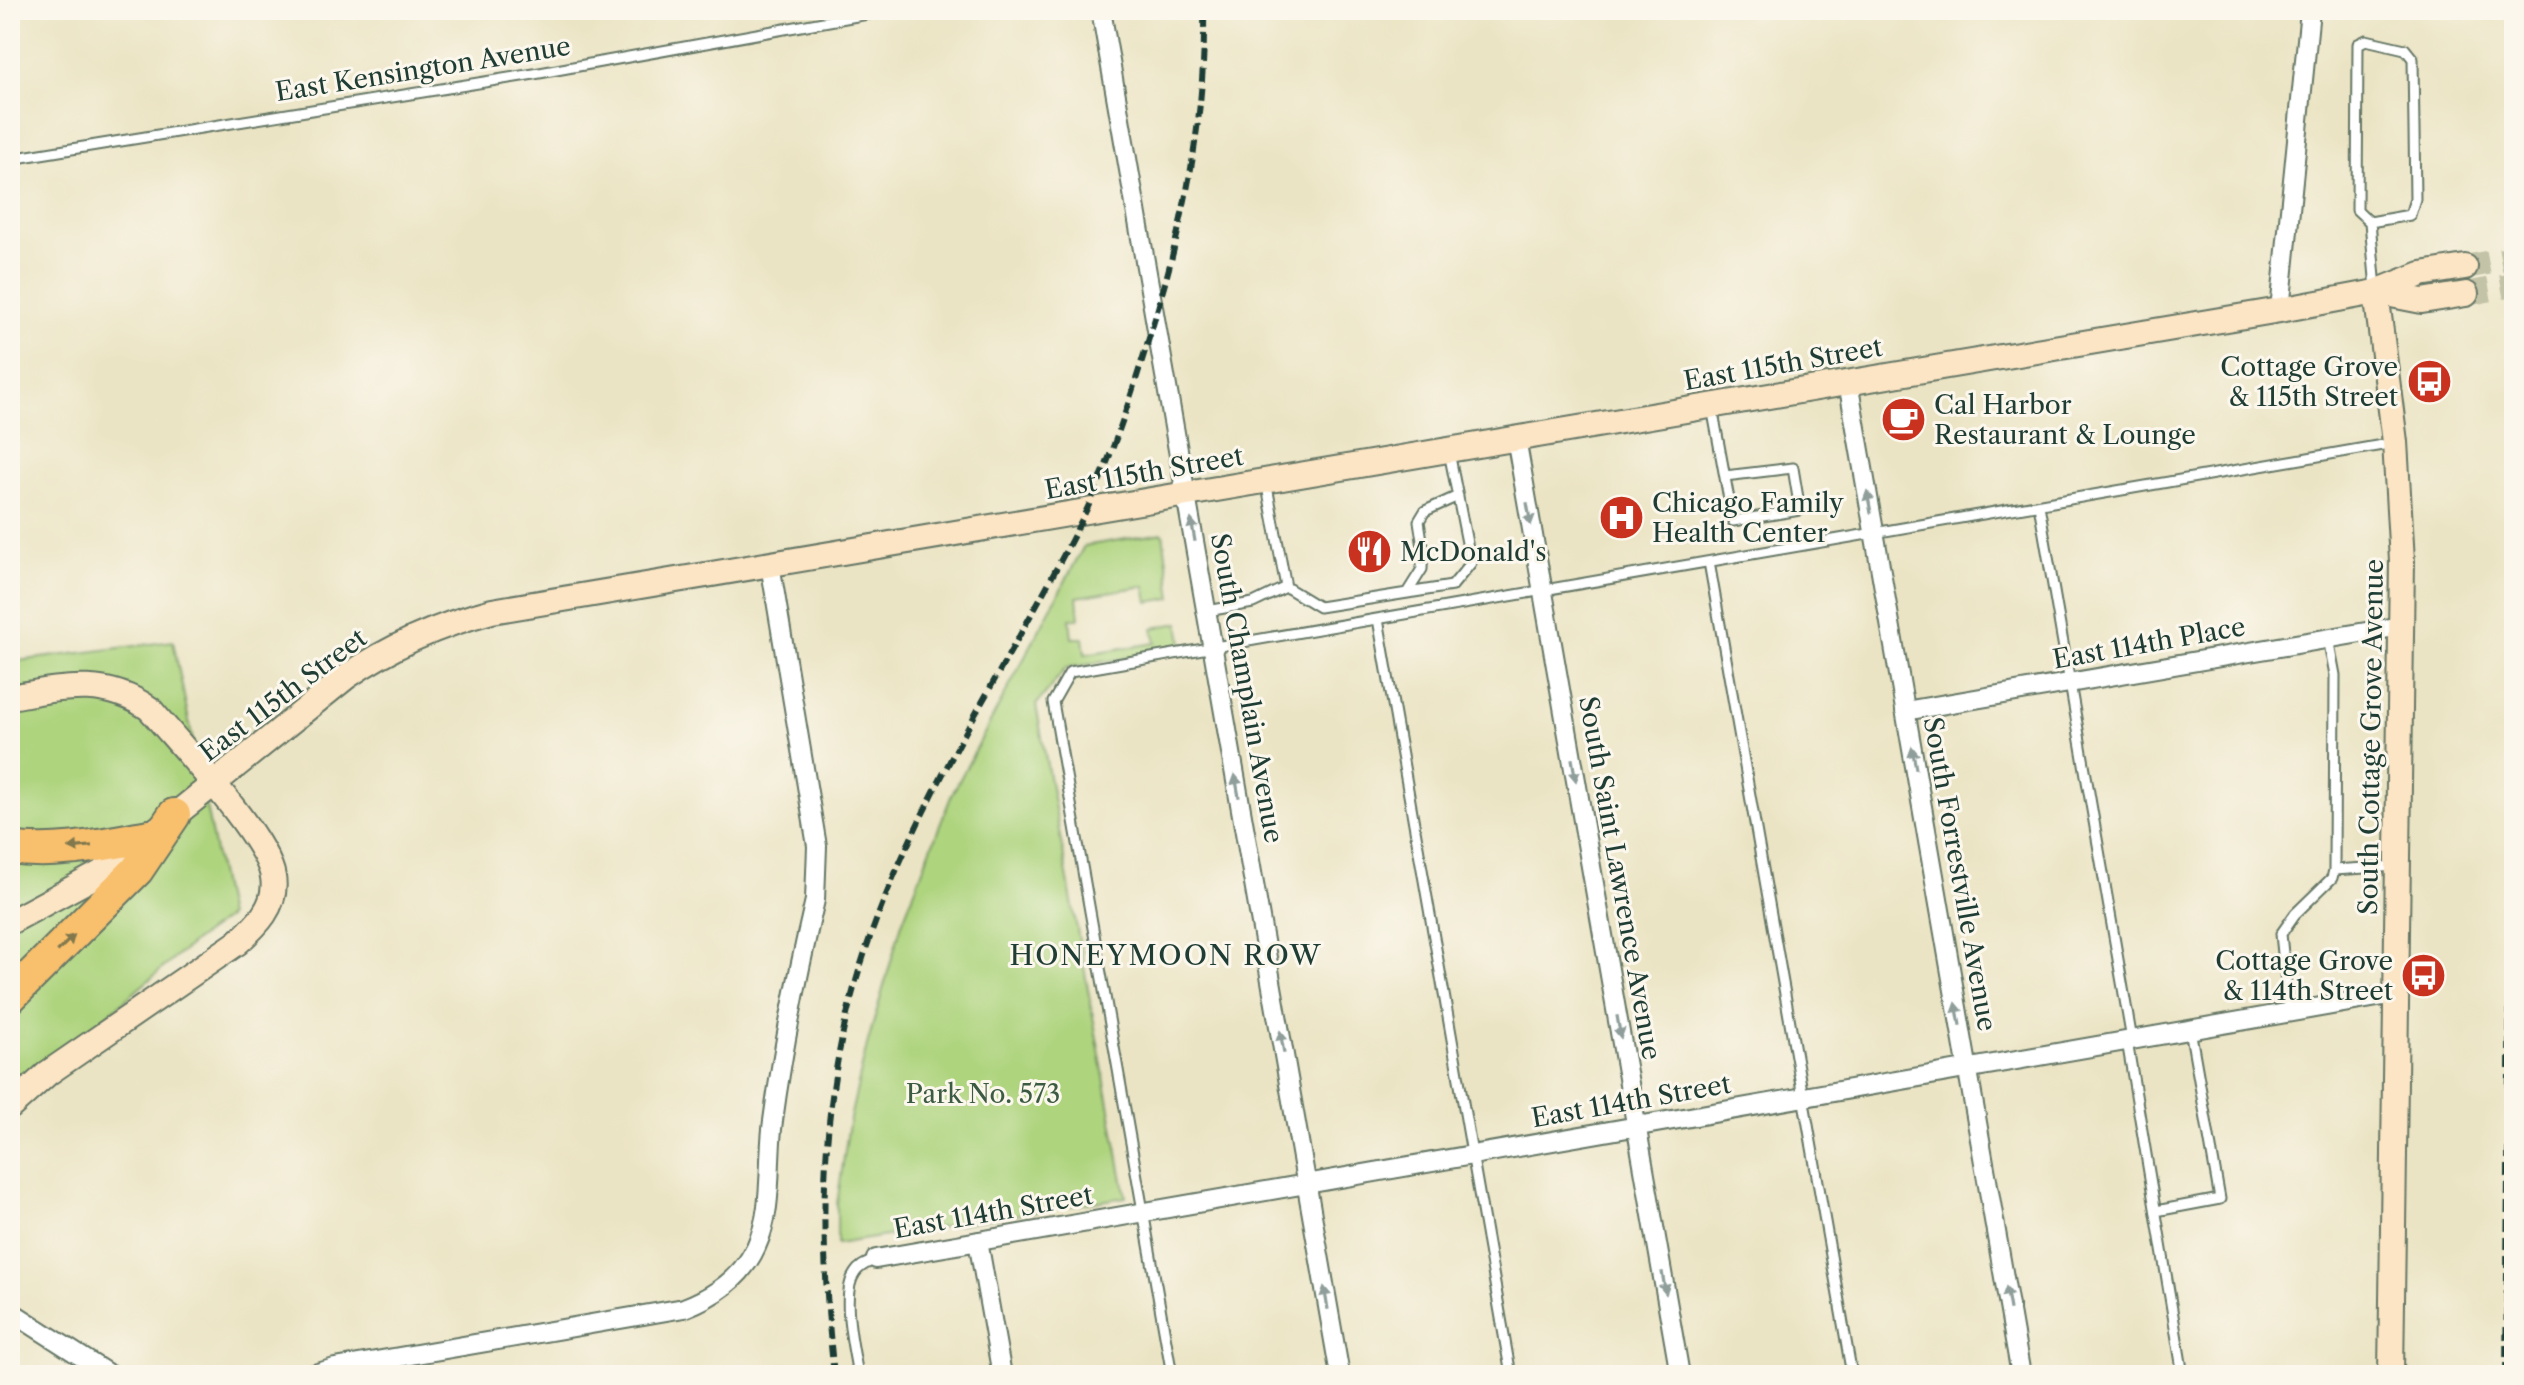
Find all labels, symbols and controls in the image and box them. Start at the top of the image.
street label: East Kensington Avenue [273,30,573,108]
street label: East 115th Street [1681,331,1886,397]
place label: Cottage Grove & 115th Street [2220,351,2399,413]
bus stop icon: Cottage Grove & 115th Street [2405,358,2453,406]
place label: Cal Harbor Restaurant & Lounge [1934,389,2196,451]
cafe icon: Cal Harbor Restaurant & Lounge [1879,396,1927,444]
street label: East 115th Street [1042,440,1247,506]
place label: Chicago Family Health Center [1652,487,1844,549]
one-way arrow [1862,489,1874,514]
hospital icon: Chicago Family Health Center [1597,494,1645,542]
one-way arrow [1524,502,1536,527]
one-way arrow [1186,517,1198,542]
restaurant icon: McDonald's [1345,528,1393,576]
street label: South Champlain Avenue [1204,531,1290,845]
place label: McDonald's [1400,536,1547,568]
street label: South Cottage Grove Avenue [2352,559,2390,915]
street label: East 114th Place [2050,610,2248,676]
street label: East 115th Street [193,621,374,768]
street label: South Saint Lawrence Avenue [1572,694,1668,1062]
street label: South Forrestville Avenue [1917,714,2003,1034]
one-way arrow [1907,746,1919,771]
one-way arrow [1569,758,1581,783]
one-way arrow [1231,773,1243,798]
one-way arrow [67,841,92,854]
one-way arrow [56,934,75,952]
district label: HONEYMOON ROW [1010,938,1322,972]
place label: Cottage Grove & 114th Street [2215,945,2394,1007]
bus stop icon: Cottage Grove & 114th Street [2400,952,2448,1000]
one-way arrow [1952,1002,1964,1027]
one-way arrow [1614,1014,1626,1039]
one-way arrow [1275,1029,1288,1054]
street label: East 114th Street [1529,1068,1734,1134]
park label: Park No. 573 [906,1078,1060,1110]
street label: East 114th Street [891,1179,1096,1245]
one-way arrow [1658,1270,1671,1295]
one-way arrow [1320,1285,1332,1310]
one-way arrow [2001,1285,2014,1310]

